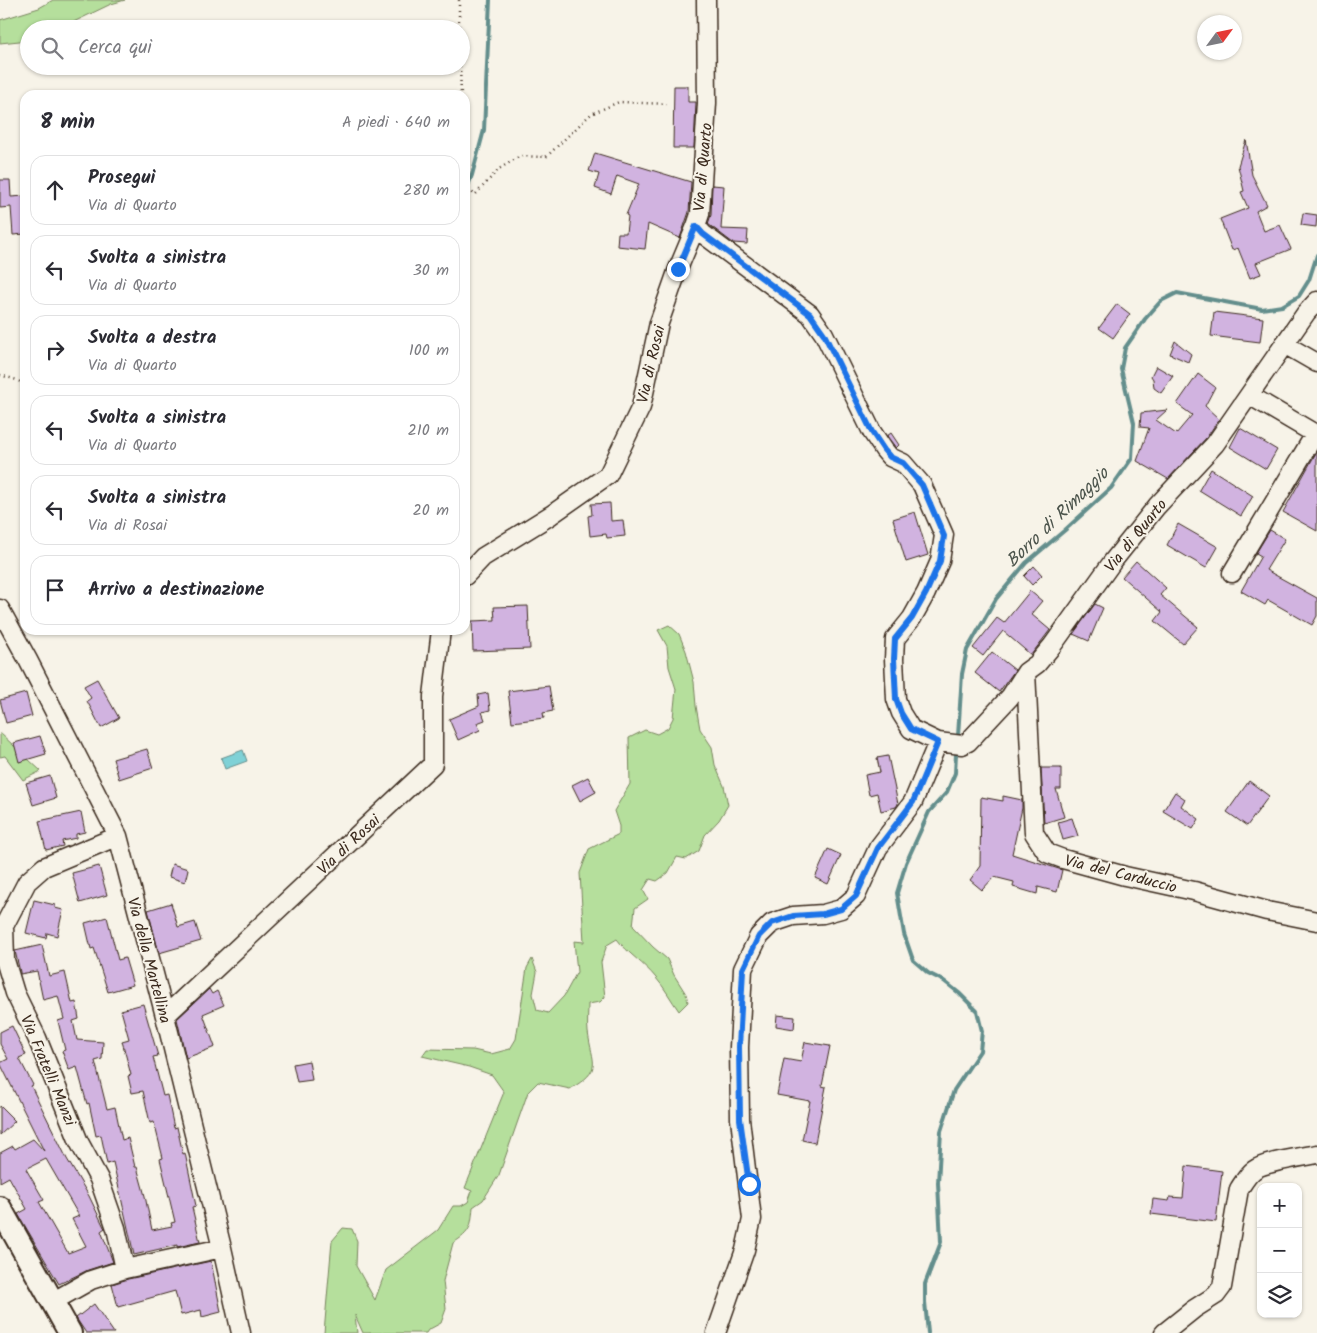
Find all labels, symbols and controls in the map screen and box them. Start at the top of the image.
north arrow [1197,15,1242,60]
search box [20,20,470,75]
text: Cerca qui [78,33,152,63]
icon: search [38,34,66,62]
text: 8 min [40,106,95,139]
text: A piedi · 640 m [342,110,450,135]
street label: Via di Quarto [687,122,720,212]
text: Prosegui [88,163,155,193]
icon: ahead [41,176,69,204]
text: 280 m [403,178,449,203]
text: Via di Quarto [88,193,177,218]
text: Svolta a sinistra [88,243,226,273]
icon: left [41,256,69,284]
text: 30 m [413,258,449,283]
route end [667,258,690,281]
text: Via di Quarto [88,273,177,298]
street label: Via di Rosai [630,322,673,406]
text: Svolta a destra [88,323,216,353]
icon: right [41,336,69,364]
text: 100 m [409,338,449,363]
text: Via di Quarto [88,353,177,378]
text: Svolta a sinistra [88,403,226,433]
icon: left [41,416,69,444]
text: 210 m [408,418,449,443]
text: Via di Quarto [88,433,177,458]
water label: Borro di Rimaggio [1000,460,1118,575]
text: Svolta a sinistra [88,483,226,513]
street label: Via di Quarto [1099,494,1174,578]
icon: left [41,496,69,524]
text: 20 m [413,498,449,523]
text: Via di Rosai [88,513,167,538]
text: Arrivo a destinazione [88,575,264,605]
icon: arrive [41,576,69,604]
street label: Via di Rosai [312,808,387,881]
street label: Via del Carduccio [1062,848,1180,901]
street label: Via della Martellina [120,895,177,1026]
street label: Via Fratelli Manzi [13,1011,83,1131]
route start [738,1173,761,1196]
map controls [1257,1183,1302,1318]
button: + [1257,1183,1302,1228]
button: − [1257,1228,1302,1273]
button: layers [1257,1273,1302,1318]

